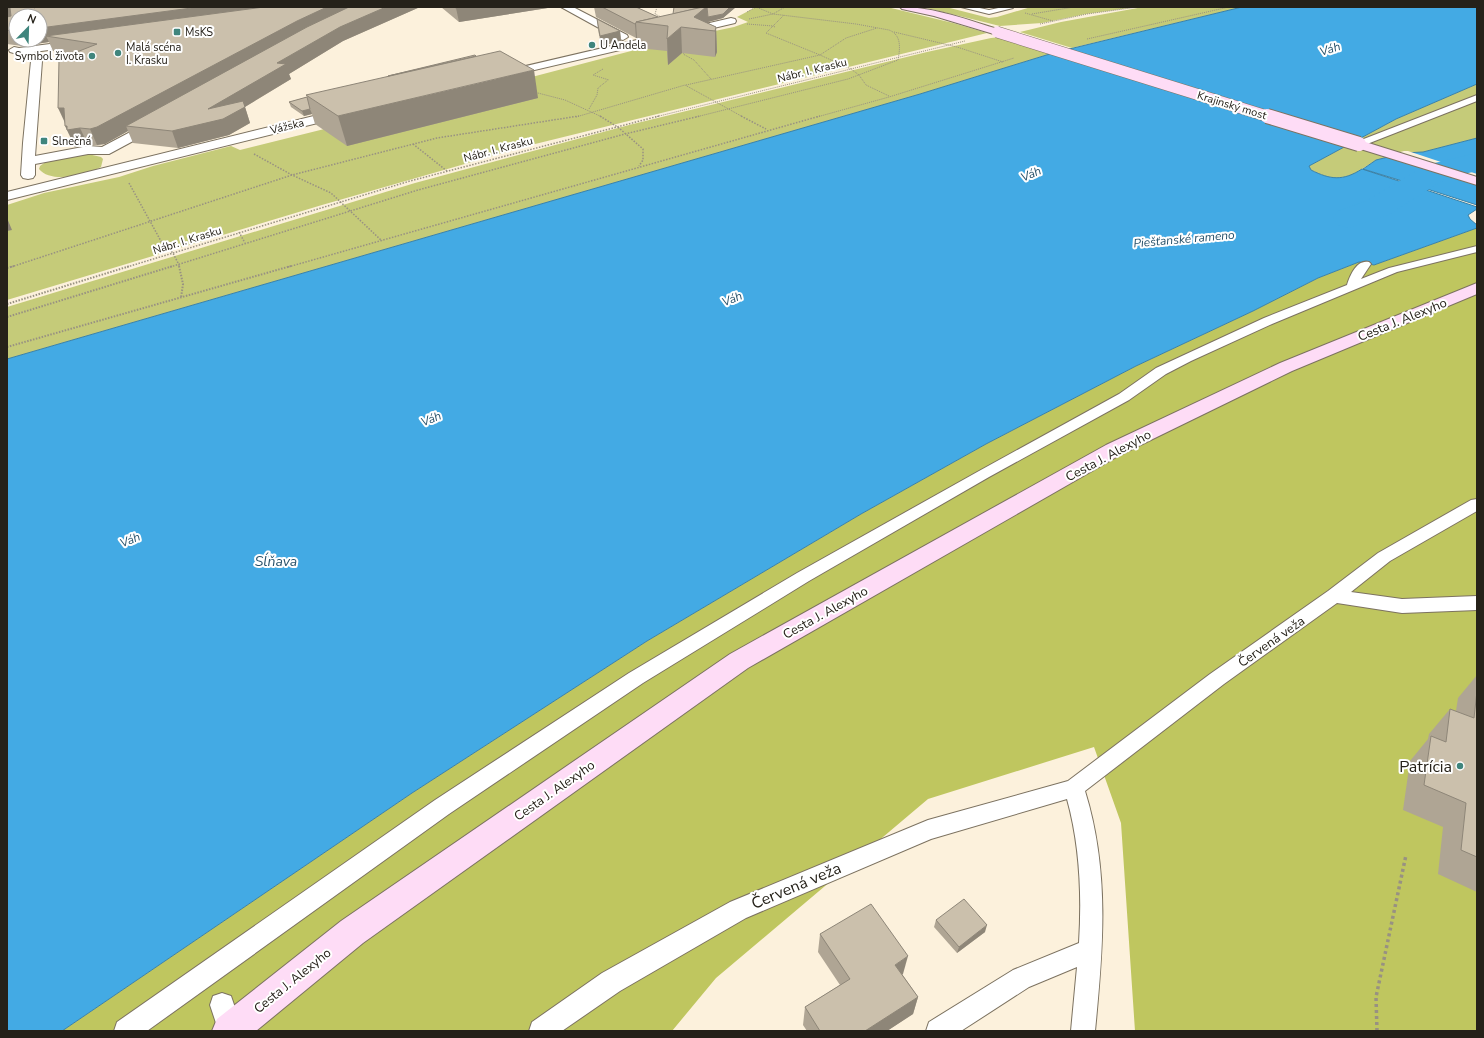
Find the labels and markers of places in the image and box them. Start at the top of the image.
place label: MsKS [185,25,213,40]
marker: MsKS [172,27,182,37]
place label: U Andela [600,38,647,53]
place label: Malá scéna I. Krasku [126,40,182,68]
marker: U Andela [587,40,597,50]
marker: Malá scéna I. Krasku [113,48,123,58]
place label: Symbol života [15,49,84,64]
marker: Symbol života [87,51,97,61]
place label: Slnečná [52,134,91,149]
marker: Slnečná [39,136,49,146]
place label: Patrícia [1399,756,1452,778]
marker: Patrícia [1455,761,1465,771]

